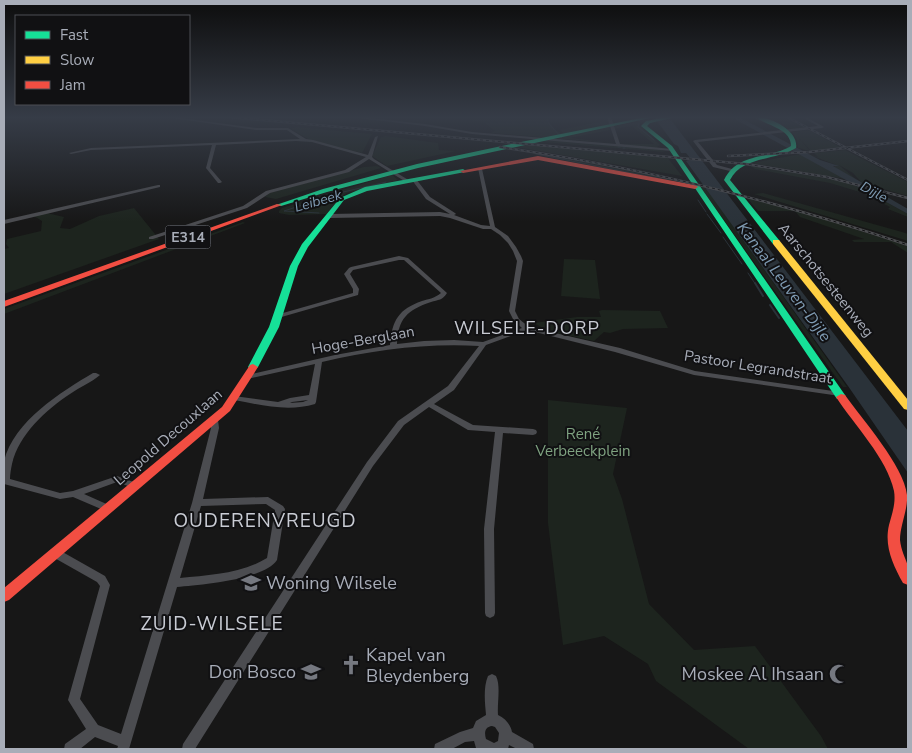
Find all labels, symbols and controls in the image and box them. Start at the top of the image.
legend [15,15,190,105]
text: Fast [60,25,89,45]
text: Slow [60,50,95,70]
text: Jam [59,75,86,95]
water label: Dijle [857,177,892,207]
water label: Leibeek [292,185,345,217]
water label: Kanaal Leuven-Dijle [732,218,837,347]
street label: Aarschotsesteenweg [774,219,878,341]
road number: E314 [166,226,210,248]
district label: WILSELE-DORP [454,316,600,340]
street label: Hoge-Berglaan [310,321,416,359]
street label: Pastoor Legrandstraat [683,345,834,389]
street label: Leopold Decouxlaan [109,384,227,490]
park label: René Verbeeckplein [534,424,631,461]
district label: OUDERENVREUGD [173,508,357,534]
place label: Woning Wilsele [266,571,397,595]
school or university icon: Woning Wilsele [240,572,262,594]
district label: ZUID-WILSELE [140,611,284,637]
place label: Kapel van Bleydenberg [366,643,469,688]
church icon: Kapel van Bleydenberg [340,654,362,676]
place label: Don Bosco [209,660,296,684]
school or university icon: Don Bosco [300,661,322,683]
place label: Moskee Al Ihsaan [682,662,824,686]
mosque icon: Moskee Al Ihsaan [828,663,850,685]

